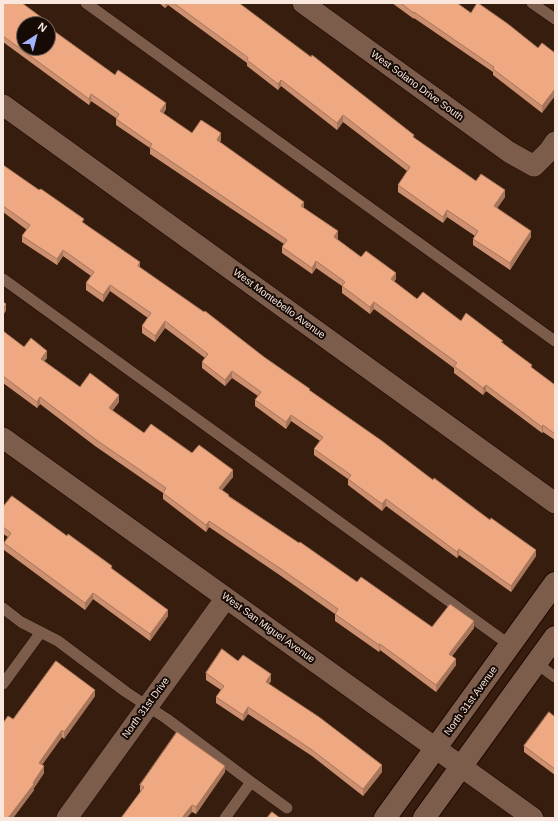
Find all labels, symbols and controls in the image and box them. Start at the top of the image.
north arrow [16,16,56,56]
text: N [36,20,49,34]
street label: West Solano Drive South [368,48,466,124]
street label: West Montebello Avenue [231,267,327,341]
street label: West San Miguel Avenue [219,590,317,666]
street label: North 31st Avenue [442,664,500,738]
street label: North 31st Drive [120,675,172,741]

